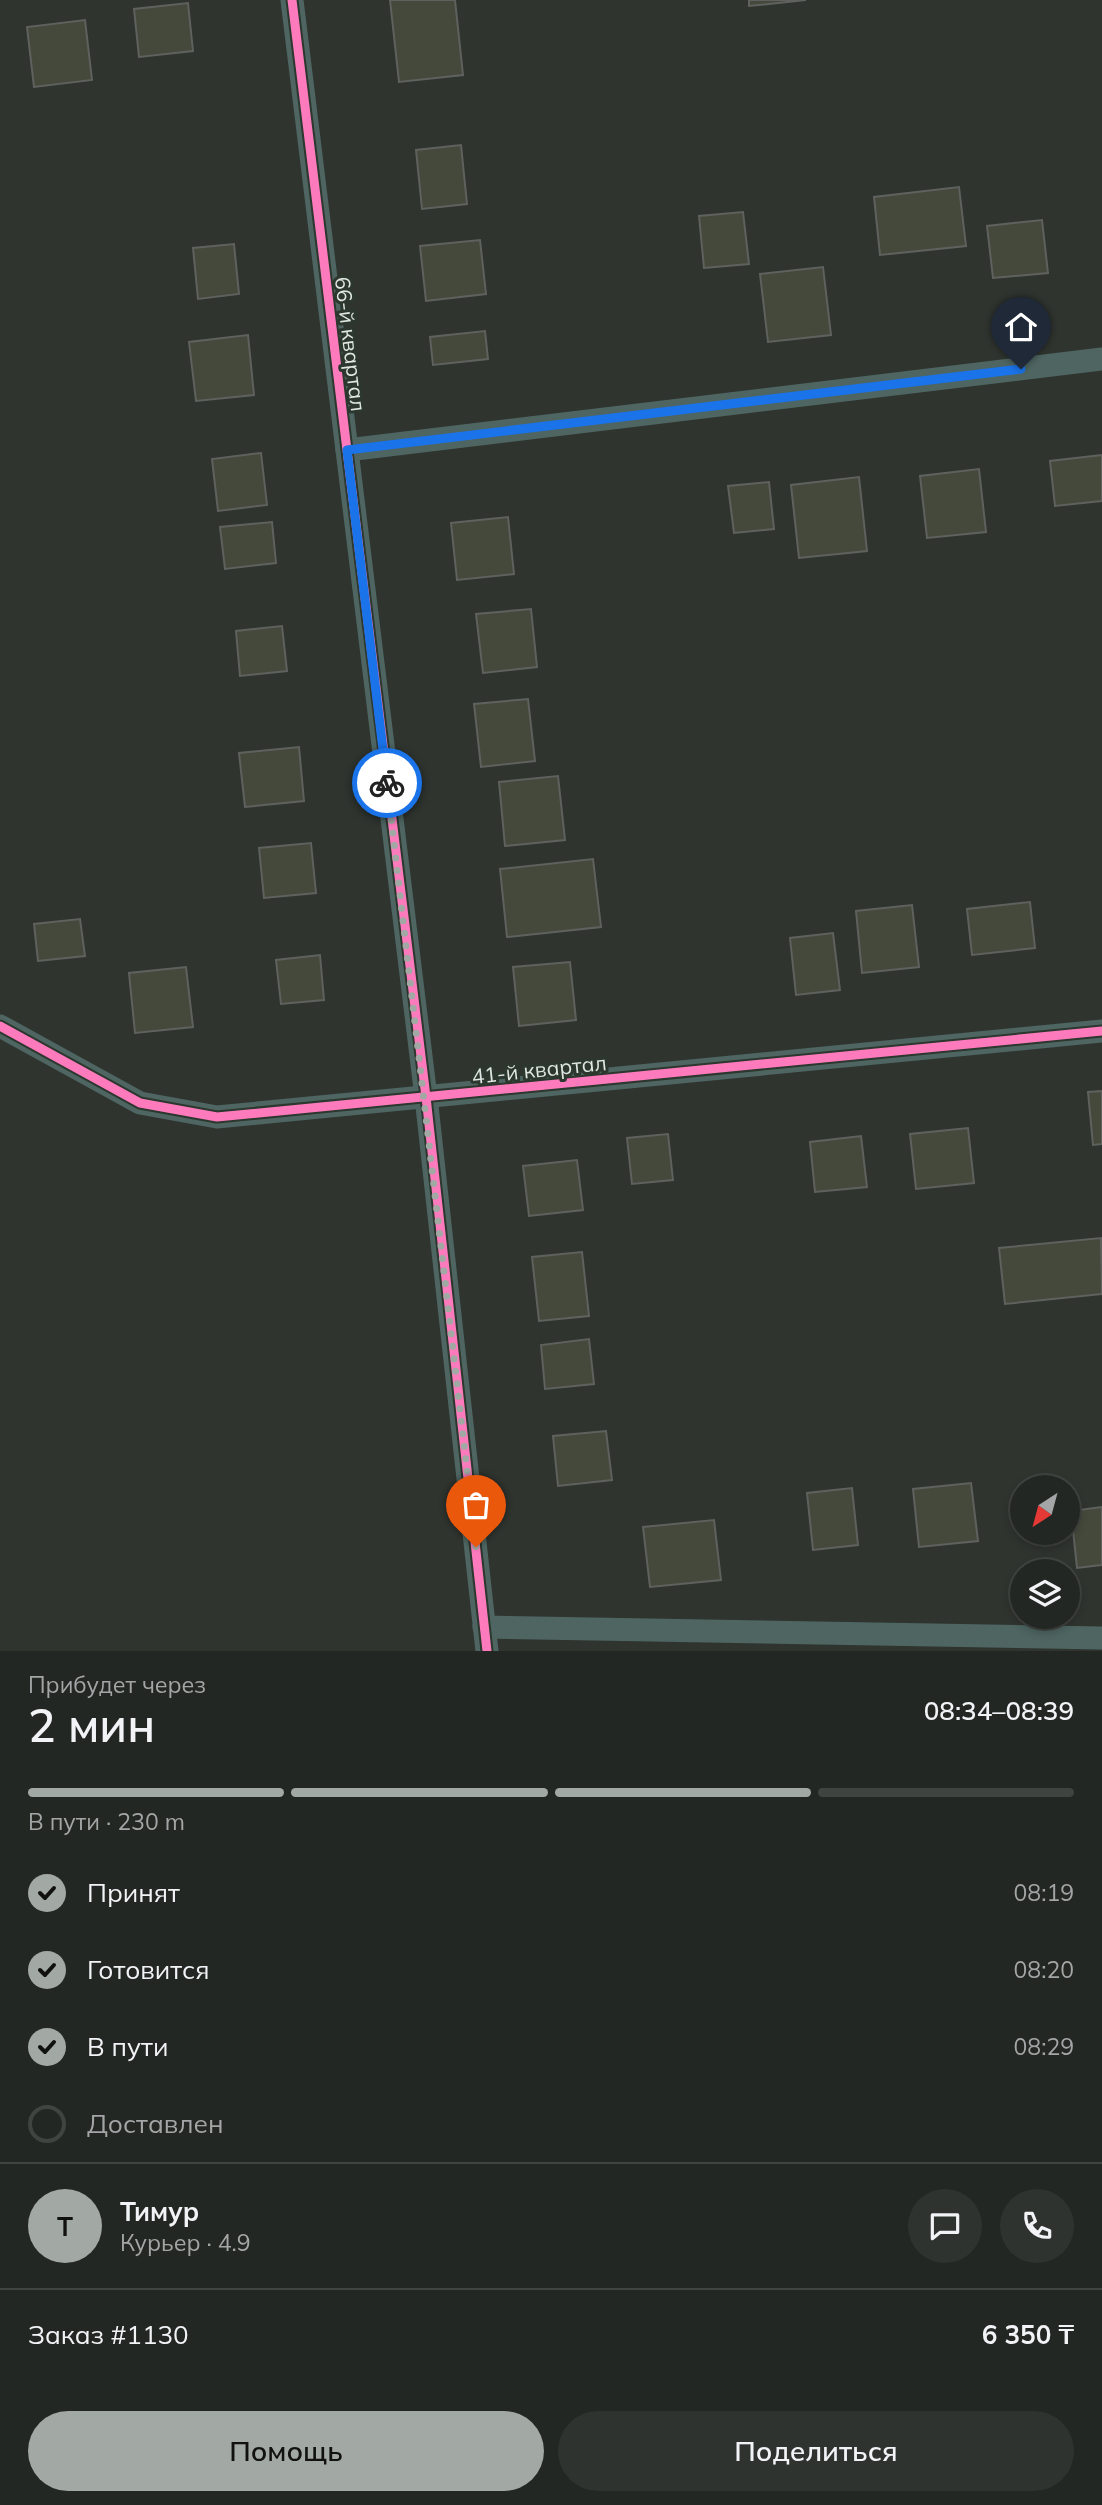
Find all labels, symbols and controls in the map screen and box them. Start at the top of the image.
street label: 66-й квартал [330,275,372,413]
pin [991,297,1051,369]
icon: home [1002,308,1040,346]
courier [352,748,422,818]
icon: bike [368,764,406,802]
street label: 41-й квартал [470,1049,608,1089]
pin [446,1475,506,1547]
north arrow [1010,1475,1080,1545]
map controls [1010,1475,1080,1629]
icon: bag [457,1486,495,1524]
button: layers [1010,1559,1080,1629]
text: Прибудет через [28,1670,206,1699]
text: 08:34–08:39 [924,1694,1074,1727]
text: 2 мин [28,1696,155,1754]
text: В пути · 230 m [28,1807,185,1836]
icon: check [28,1874,66,1912]
text: Принят [87,1876,180,1909]
text: 08:19 [1014,1878,1074,1907]
icon: check [28,1951,66,1989]
text: Готовится [87,1953,210,1986]
text: 08:20 [1014,1955,1074,1984]
icon: check [28,2028,66,2066]
text: В пути [87,2030,168,2063]
text: 08:29 [1014,2032,1074,2061]
text: Доставлен [87,2107,224,2140]
button: chat [908,2189,982,2263]
button: phone [1000,2189,1074,2263]
text: Тимур [120,2195,199,2228]
text: Т [57,2210,73,2243]
text: Курьер · 4.9 [120,2228,251,2257]
text: Заказ #1130 [28,2318,189,2351]
text: 6 350 ₸ [982,2318,1074,2351]
button: Помощь [28,2411,544,2491]
button: Поделиться [558,2411,1074,2491]

